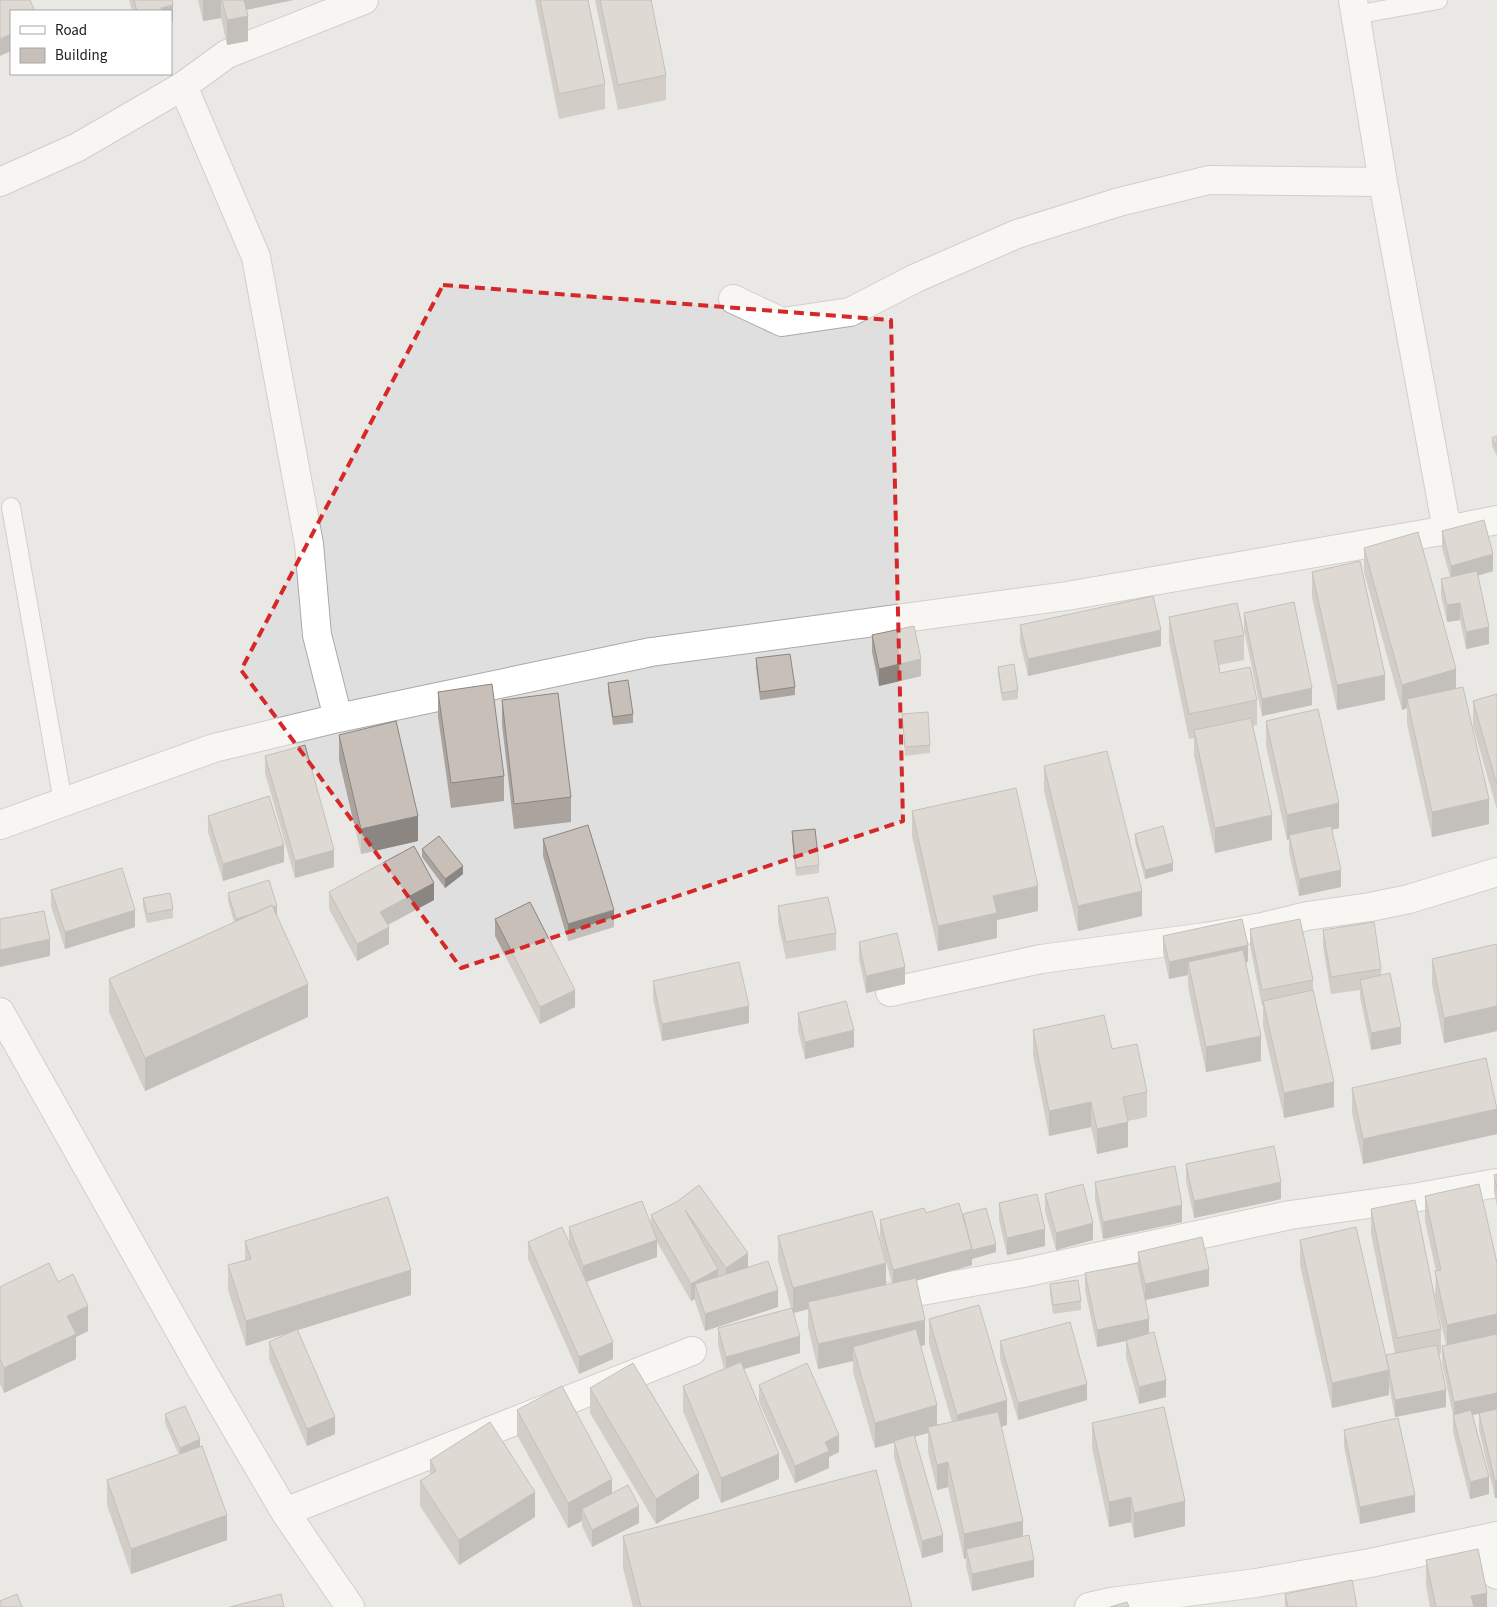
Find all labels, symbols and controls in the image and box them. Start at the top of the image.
legend [10,10,172,75]
text: Road [55,20,87,41]
text: Building [55,45,108,66]

